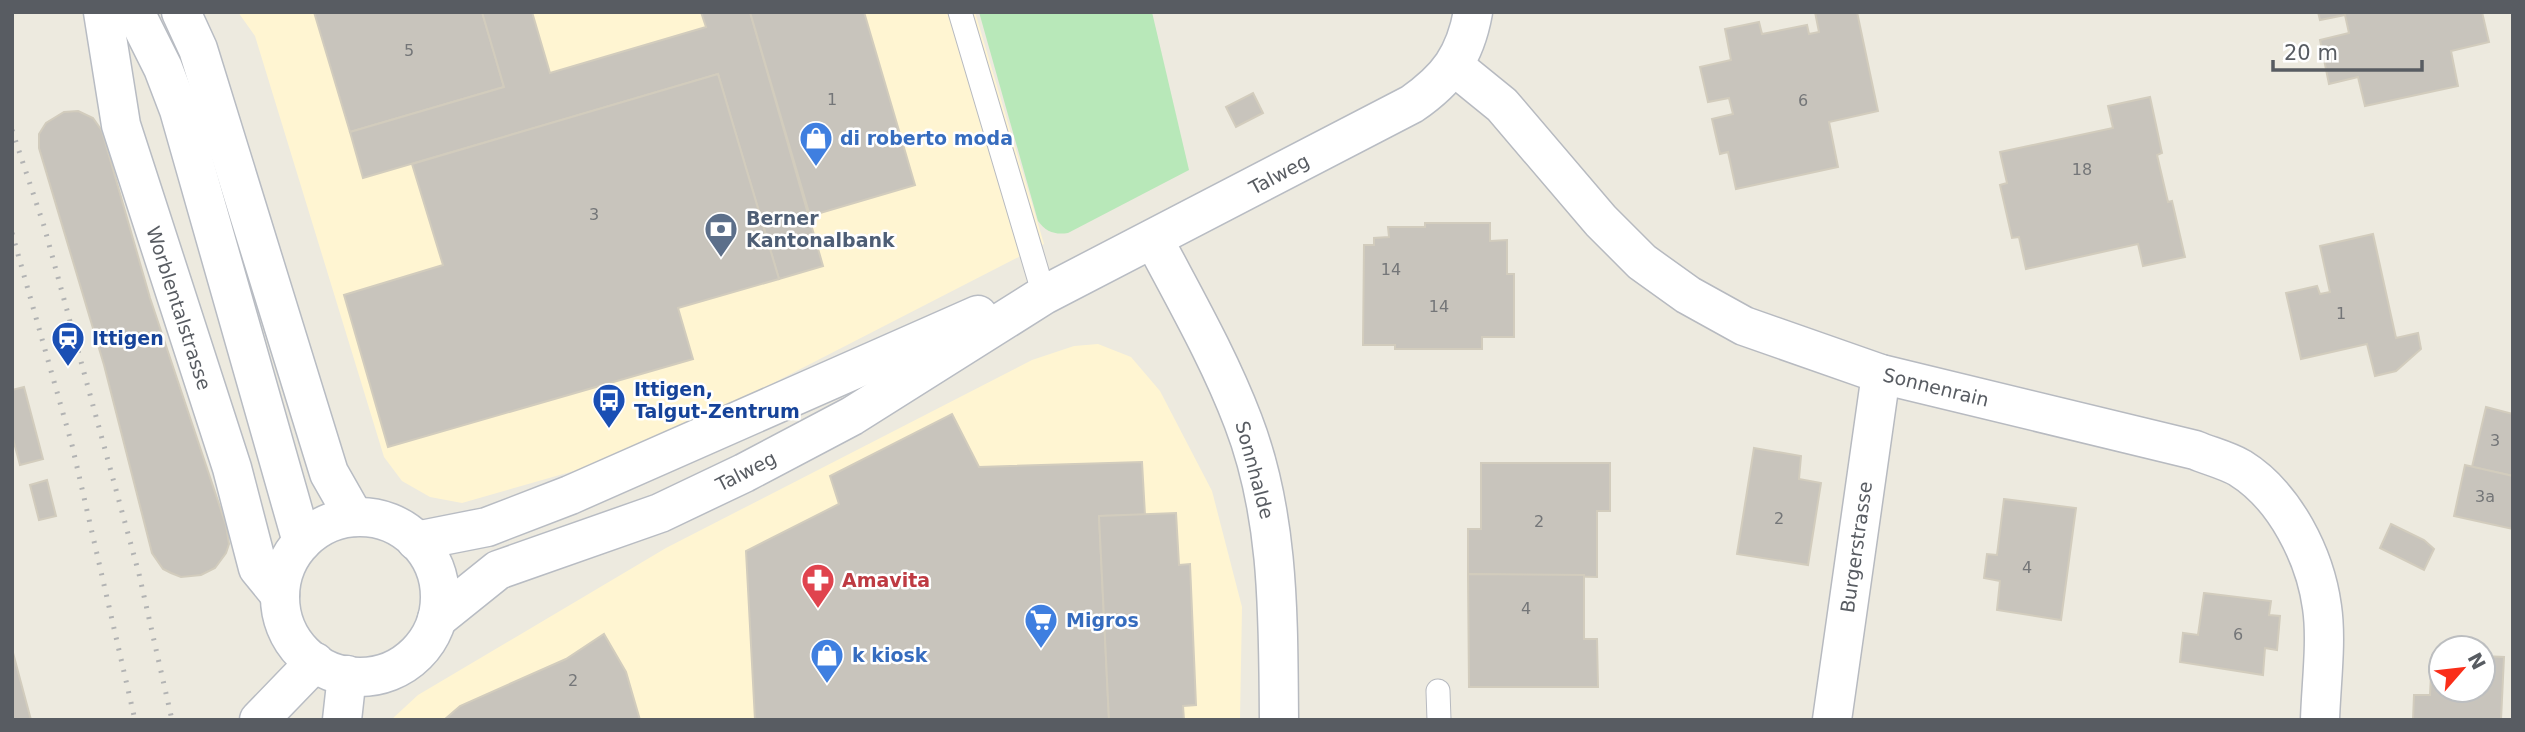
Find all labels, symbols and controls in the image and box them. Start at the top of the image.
scale bar [2273,28,2422,72]
house number: 5 [404,41,414,60]
text: 20 m [2284,41,2338,65]
house number: 1 [827,90,837,109]
house number: 6 [1798,91,1808,110]
shop icon: di roberto moda [797,119,835,168]
place label: di roberto moda [840,127,1013,149]
street label: Talweg [1244,149,1313,199]
house number: 18 [2072,160,2092,179]
house number: 3 [589,205,599,224]
place label: Berner Kantonalbank [746,207,895,251]
bank icon: Berner Kantonalbank [702,210,740,259]
street label: Worblentalstrasse [142,223,216,393]
house number: 14 [1381,260,1401,279]
house number: 14 [1429,297,1449,316]
house number: 1 [2336,304,2346,323]
station icon: Ittigen [49,319,87,368]
place label: Ittigen [92,327,164,349]
street label: Sonnenrain [1881,363,1991,411]
place label: Ittigen, Talgut-Zentrum [634,378,800,422]
bus stop icon: Ittigen, Talgut-Zentrum [590,381,628,430]
street label: Sonnhalde [1231,419,1279,521]
house number: 3 [2490,431,2500,450]
street label: Talweg [711,447,780,496]
street label: Burgerstrasse [1836,480,1876,614]
house number: 3a [2475,487,2495,506]
house number: 2 [1774,509,1784,528]
house number: 2 [1534,512,1544,531]
house number: 4 [2022,558,2032,577]
pharmacy icon: Amavita [799,561,837,610]
place label: Amavita [842,569,930,591]
house number: 4 [1521,599,1531,618]
supermarket icon: Migros [1022,601,1060,650]
place label: Migros [1066,609,1139,631]
house number: 6 [2233,625,2243,644]
north arrow [2427,634,2497,704]
shop icon: k kiosk [808,636,846,685]
place label: k kiosk [852,644,928,666]
text: N [2464,649,2490,673]
house number: 2 [568,671,578,690]

